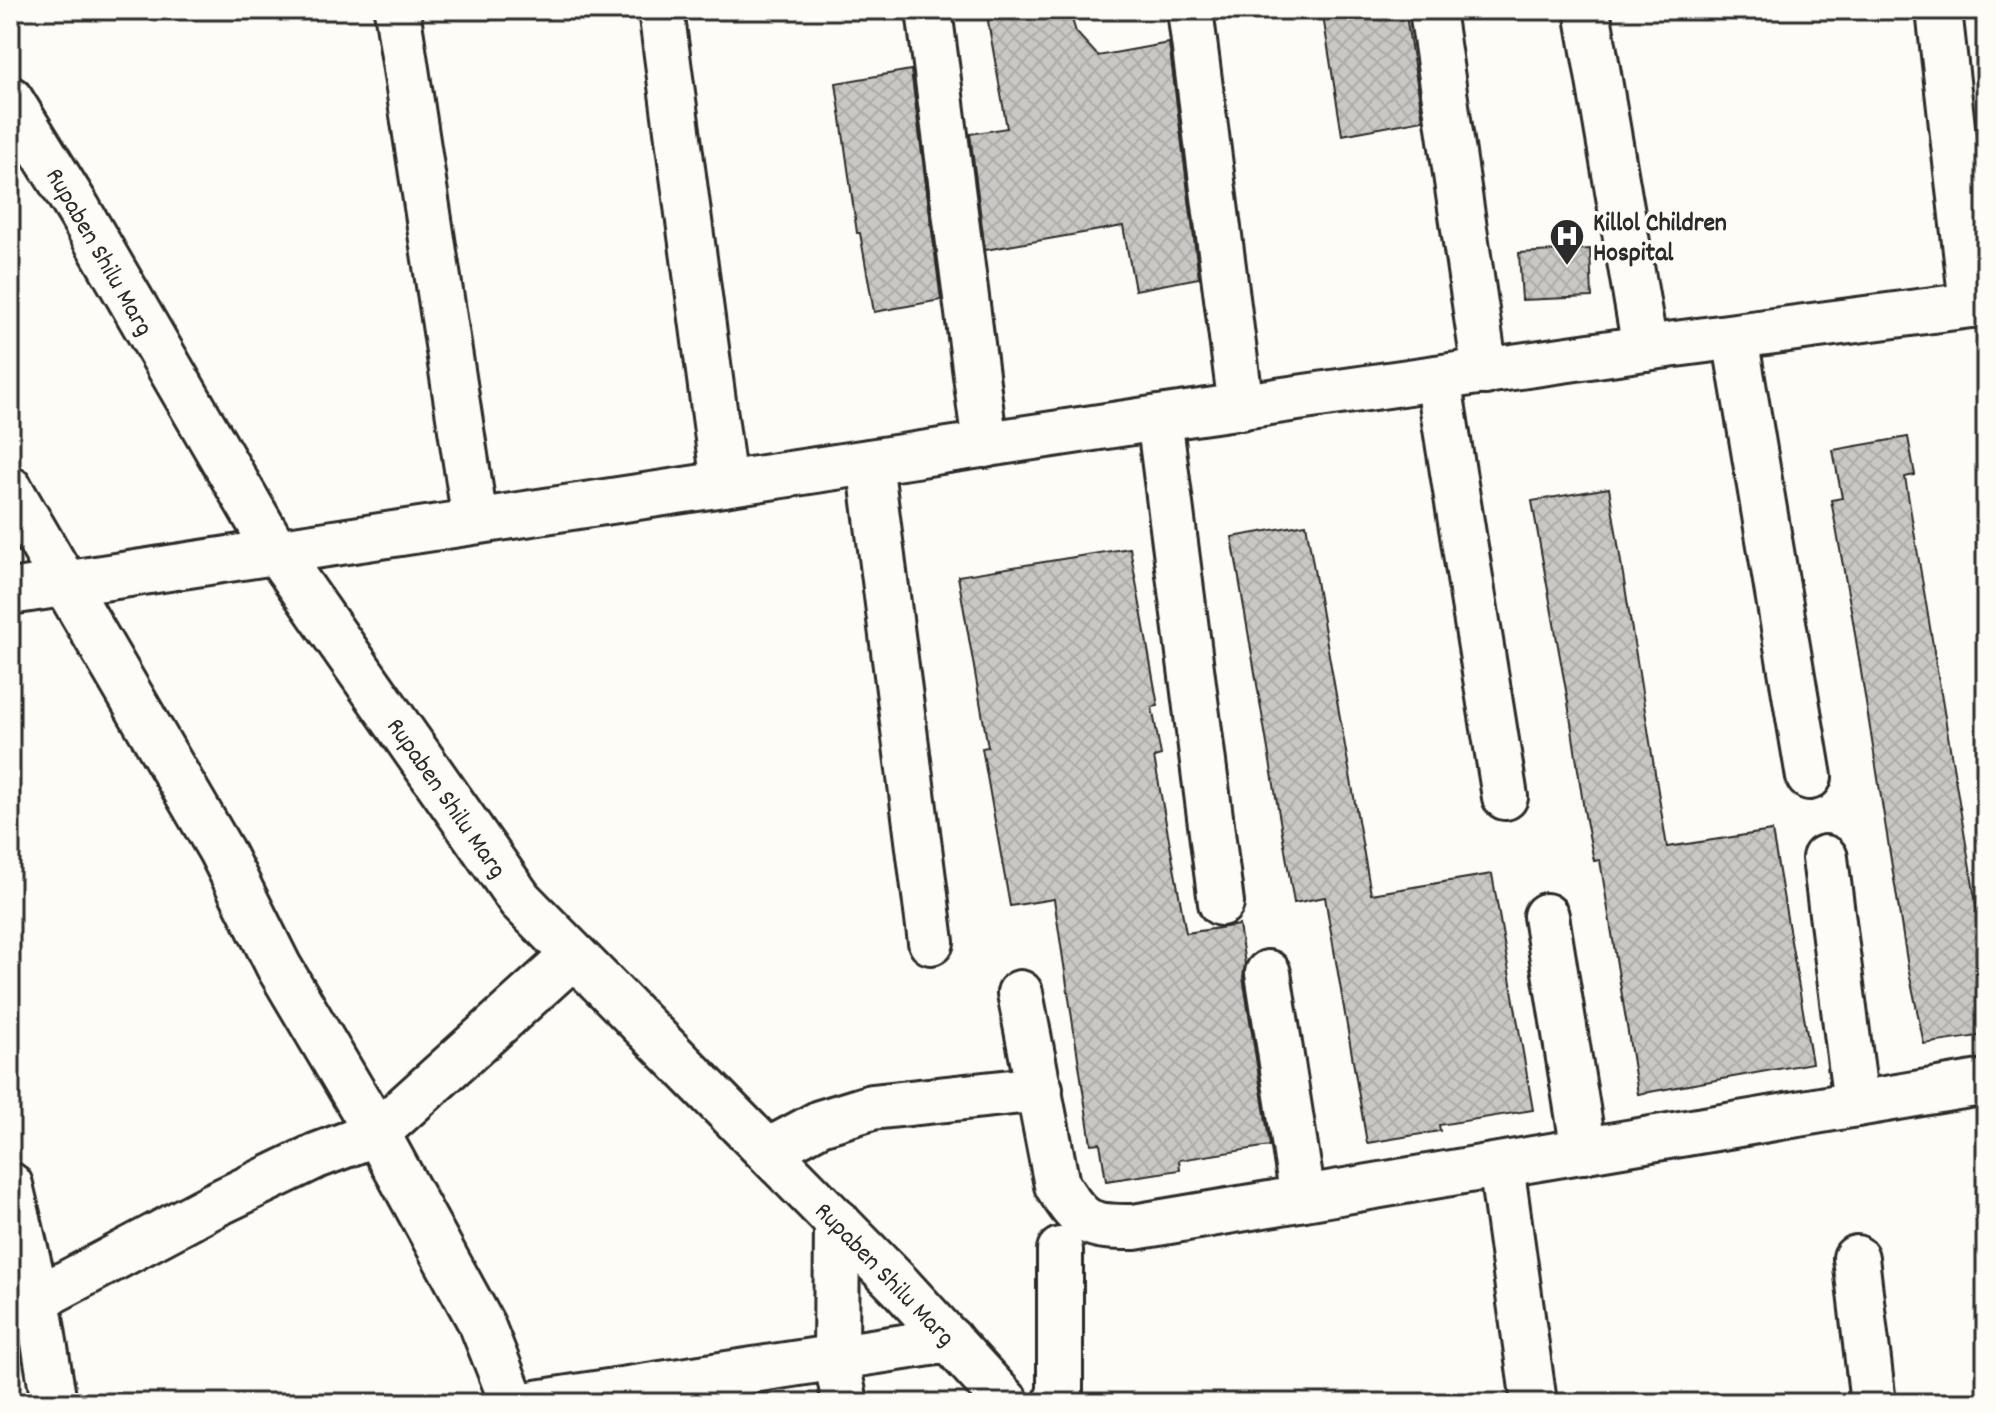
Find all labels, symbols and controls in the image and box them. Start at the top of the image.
street label: Rupaben Shilu Marg [35,162,161,344]
place label: Killol Children Hospital [1593,206,1727,273]
hospital icon: Killol Children Hospital [1548,217,1586,267]
street label: Rupaben Shilu Marg [376,711,514,887]
street label: Rupaben Shilu Marg [805,1195,962,1356]

